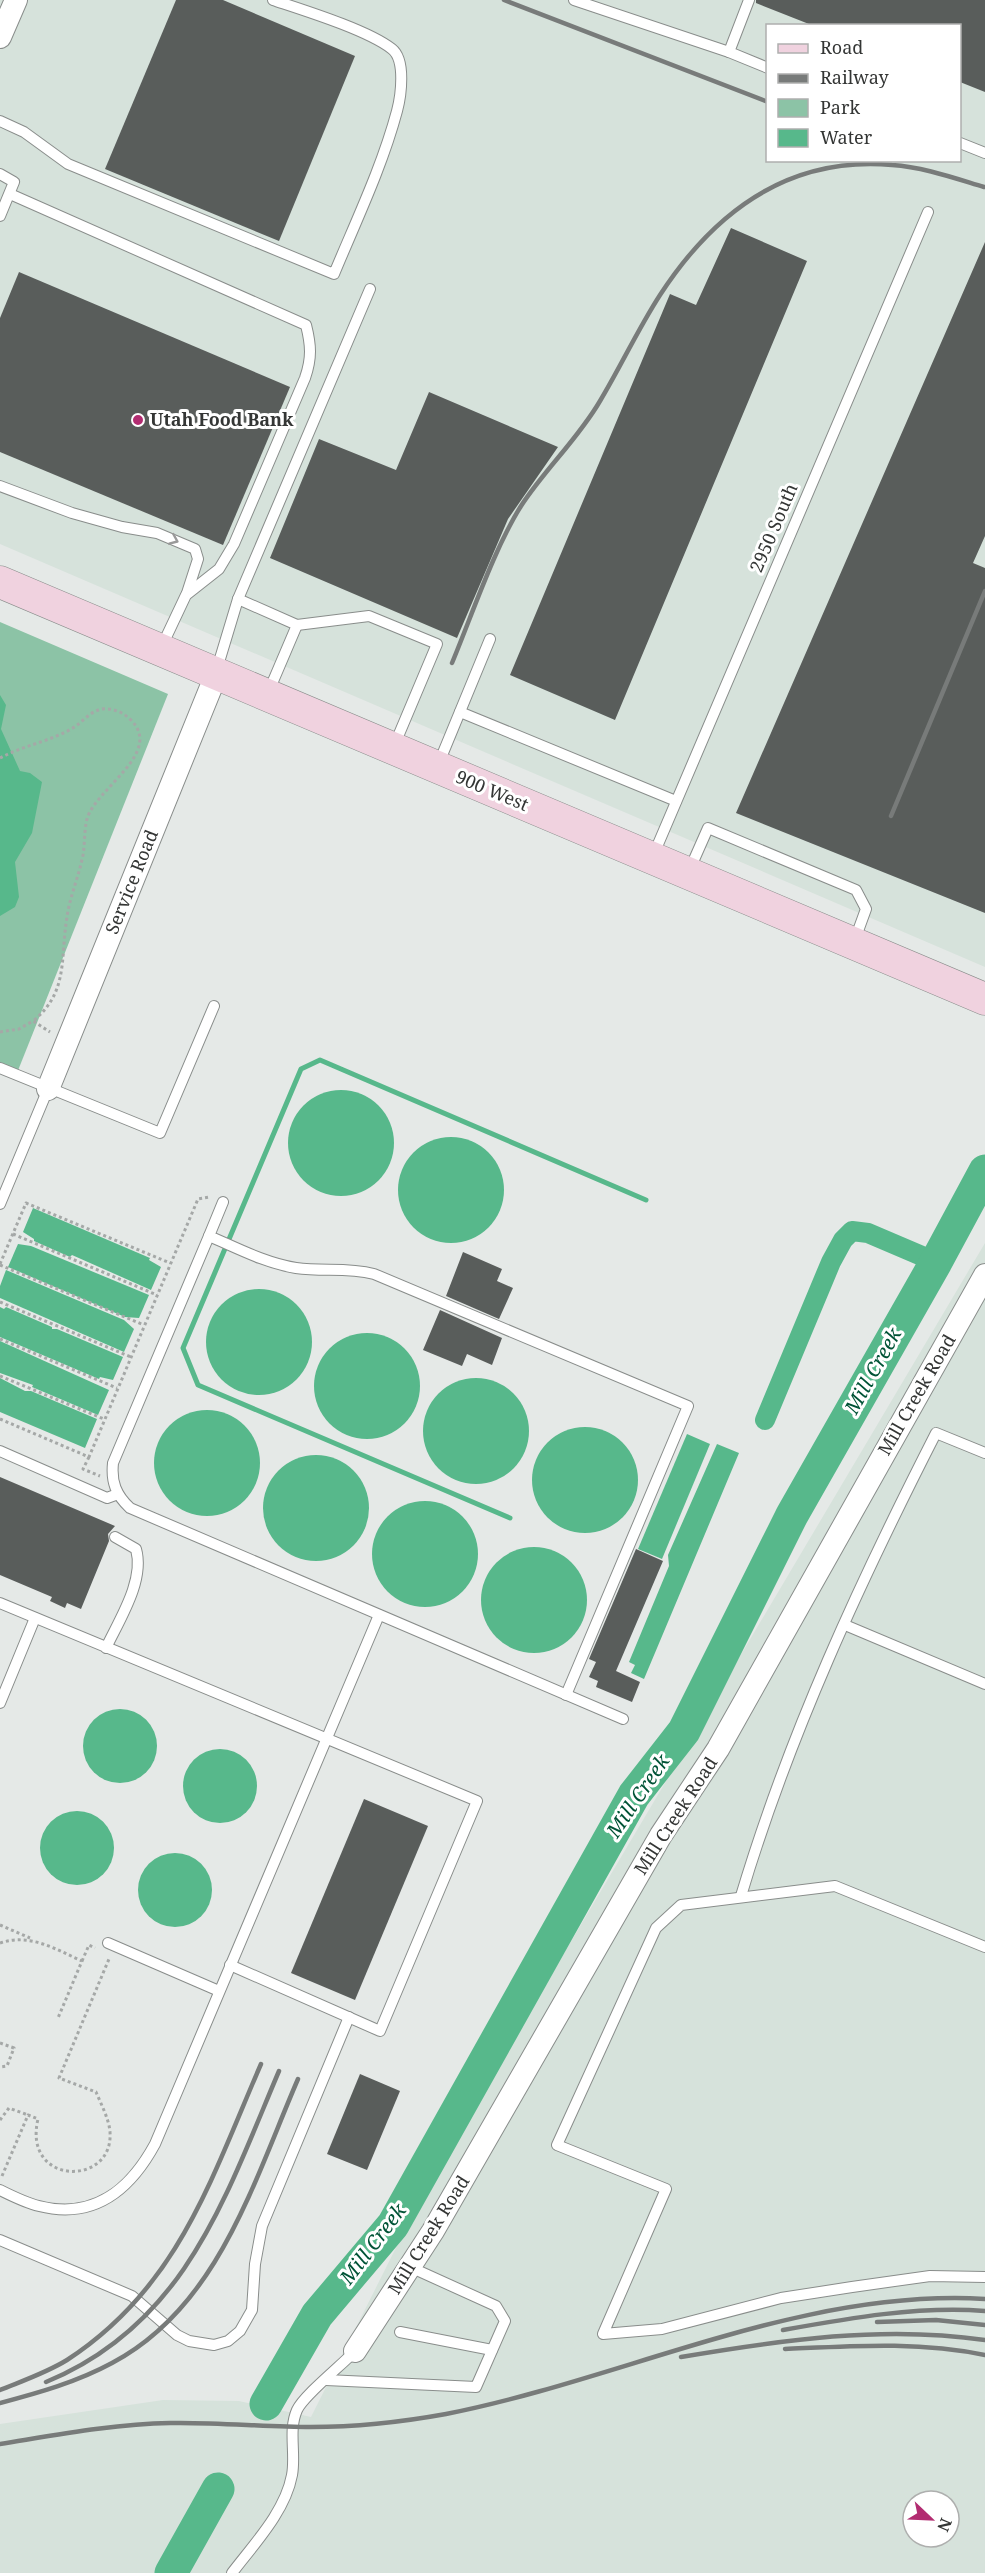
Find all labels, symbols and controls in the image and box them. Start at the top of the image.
legend [766,24,961,162]
text: Road [820,35,863,59]
text: Railway [820,65,890,89]
text: Park [820,95,860,119]
text: Water [820,125,873,149]
place label: Utah Food Bank [150,407,294,431]
marker: Utah Food Bank [131,413,145,427]
street label: 2950 South [744,480,803,576]
one-way arrow [168,533,179,545]
street label: 900 West [452,764,532,816]
street label: Service Road [99,826,163,937]
water label: Mill Creek [837,1322,908,1420]
street label: Mill Creek Road [872,1330,960,1459]
water label: Mill Creek [599,1748,676,1843]
street label: Mill Creek Road [628,1752,722,1879]
street label: Mill Creek Road [382,2170,474,2298]
water label: Mill Creek [333,2197,412,2290]
north arrow [901,2489,961,2549]
text: N [932,2515,957,2535]

